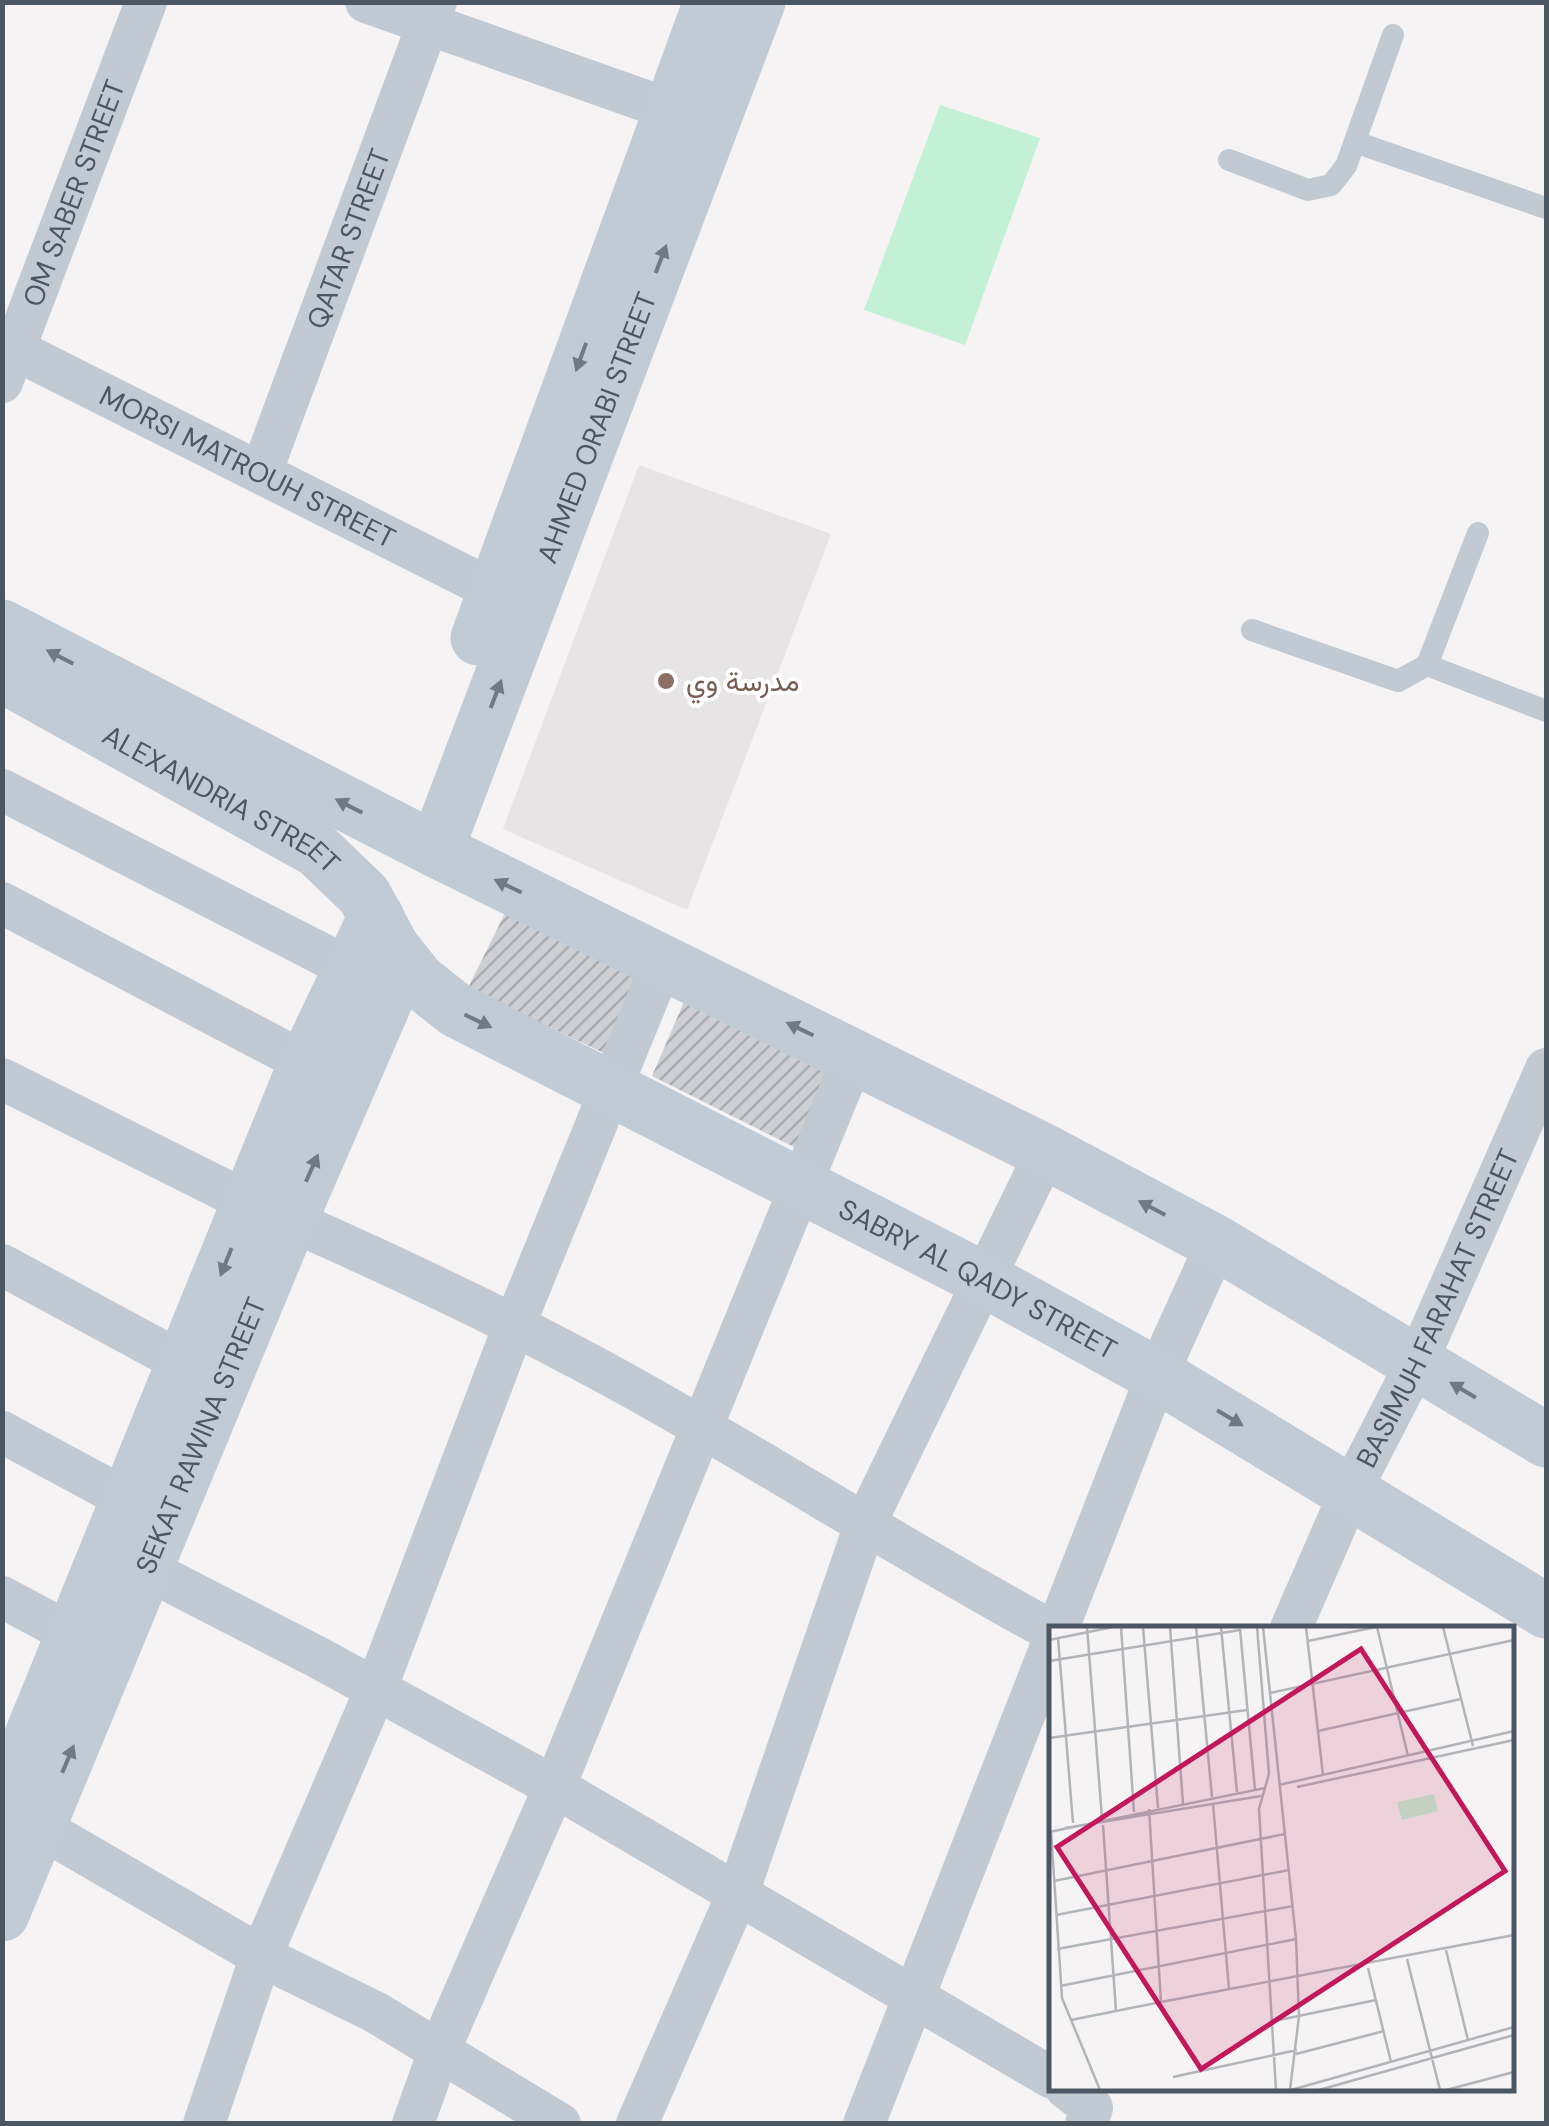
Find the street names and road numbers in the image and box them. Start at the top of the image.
street label: OM SABER STREET [14,75,134,312]
street label: QATAR STREET [298,143,399,334]
street label: AHMED ORABI STREET [529,287,665,568]
street label: MORSI MATROUH STREET [93,377,402,557]
street label: ALEXANDRIA STREET [96,717,348,881]
street label: BASIMUH FARAHAT STREET [1348,1143,1528,1474]
street label: SABRY AL QADY STREET [832,1191,1123,1368]
street label: SEKAT RAWINA STREET [127,1292,275,1579]

